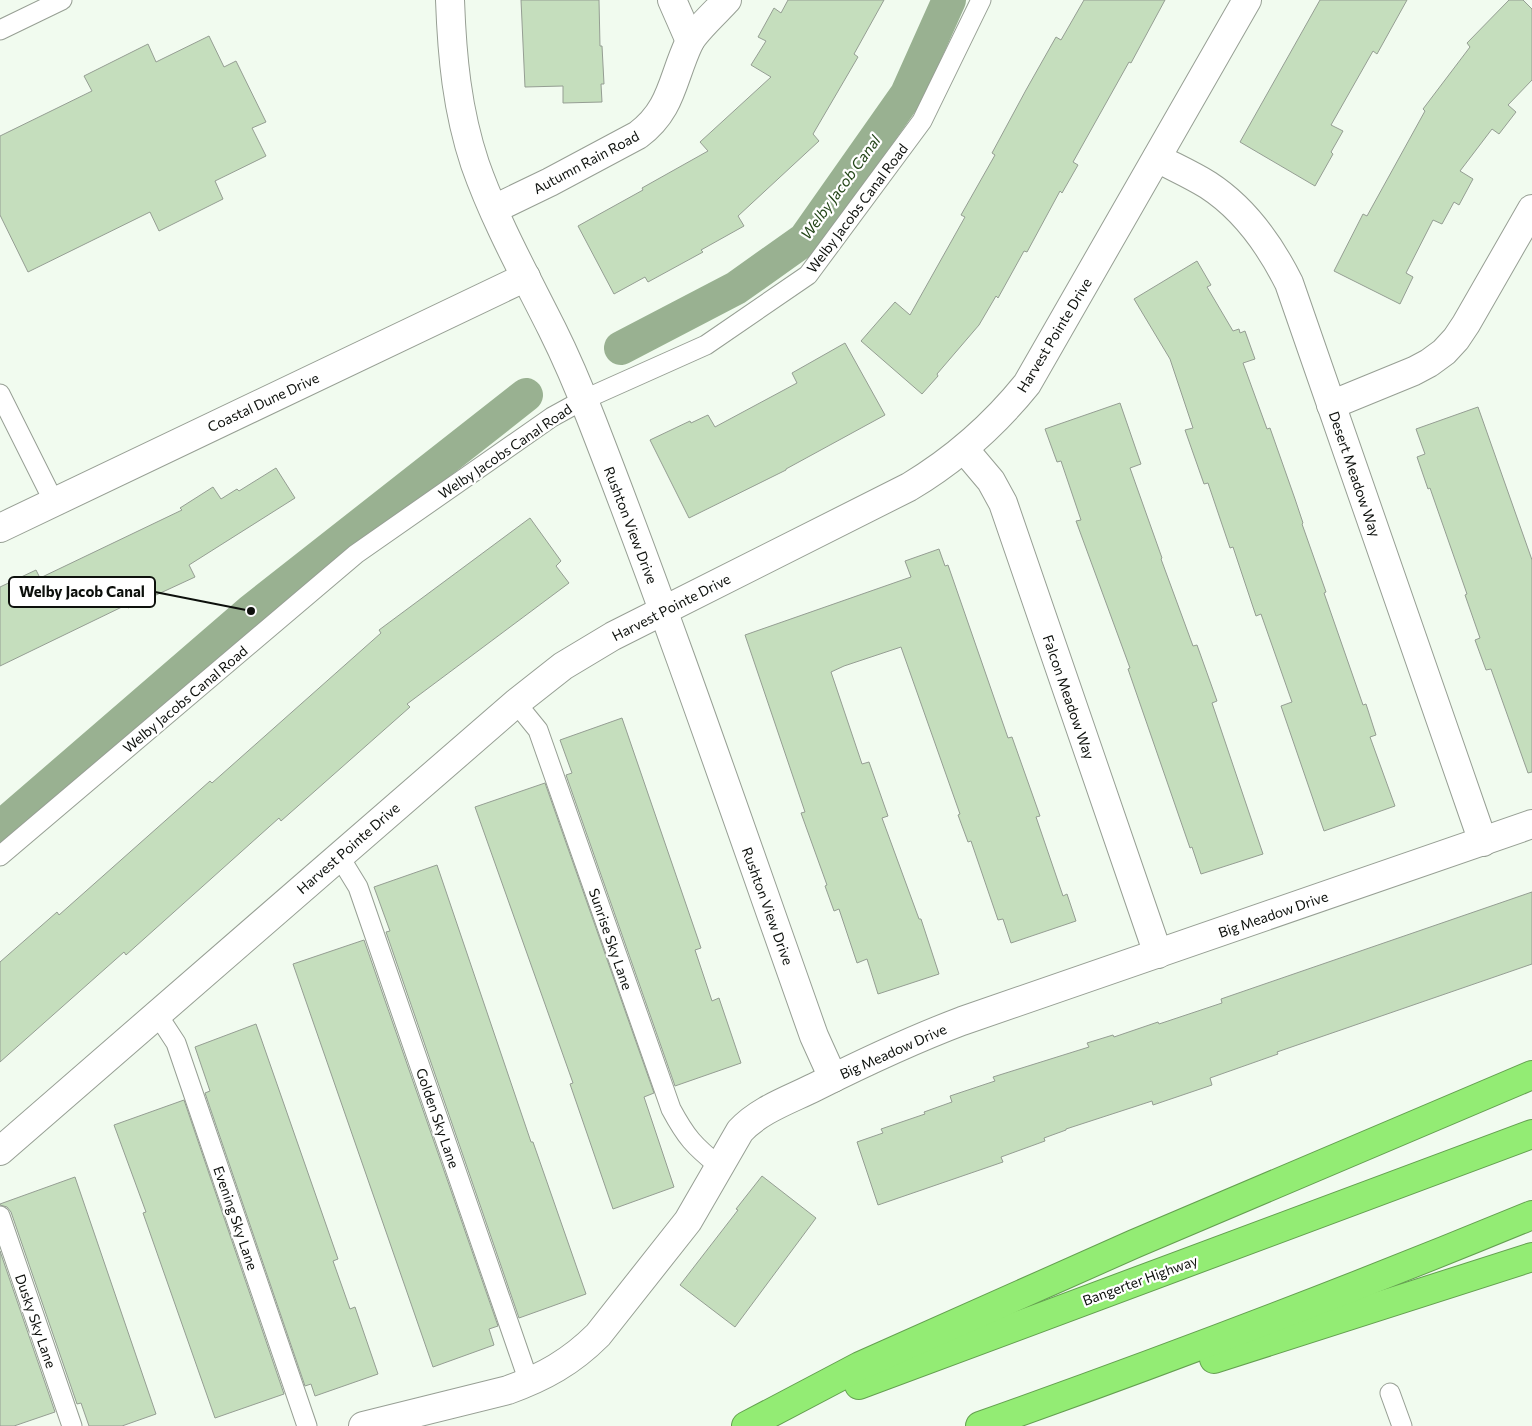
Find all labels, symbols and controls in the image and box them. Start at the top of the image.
street label: Autumn Rain Road [530,127,642,197]
water label: Welby Jacob Canal [796,131,884,242]
street label: Welby Jacobs Canal Road [803,140,911,276]
street label: Harvest Pointe Drive [1013,275,1095,395]
street label: Coastal Dune Drive [205,369,321,435]
street label: Welby Jacobs Canal Road [435,400,575,502]
street label: Desert Meadow Way [1326,409,1384,539]
street label: Rushton View Drive [601,464,661,586]
street label: Harvest Pointe Drive [609,570,733,644]
callout: Welby Jacob Canal [9,577,155,607]
text: Welby Jacob Canal [19,582,145,600]
street label: Falcon Meadow Way [1040,632,1098,762]
street label: Welby Jacobs Canal Road [119,642,251,756]
street label: Harvest Pointe Drive [293,799,403,897]
street label: Rushton View Drive [739,845,797,967]
street label: Sunrise Sky Lane [586,886,636,992]
street label: Big Meadow Drive [1216,887,1330,941]
street label: Big Meadow Drive [837,1020,949,1082]
street label: Golden Sky Lane [413,1066,463,1170]
street label: Evening Sky Lane [210,1164,262,1272]
street label: Bangerter Highway [1080,1251,1200,1309]
street label: Dusky Sky Lane [12,1272,60,1370]

